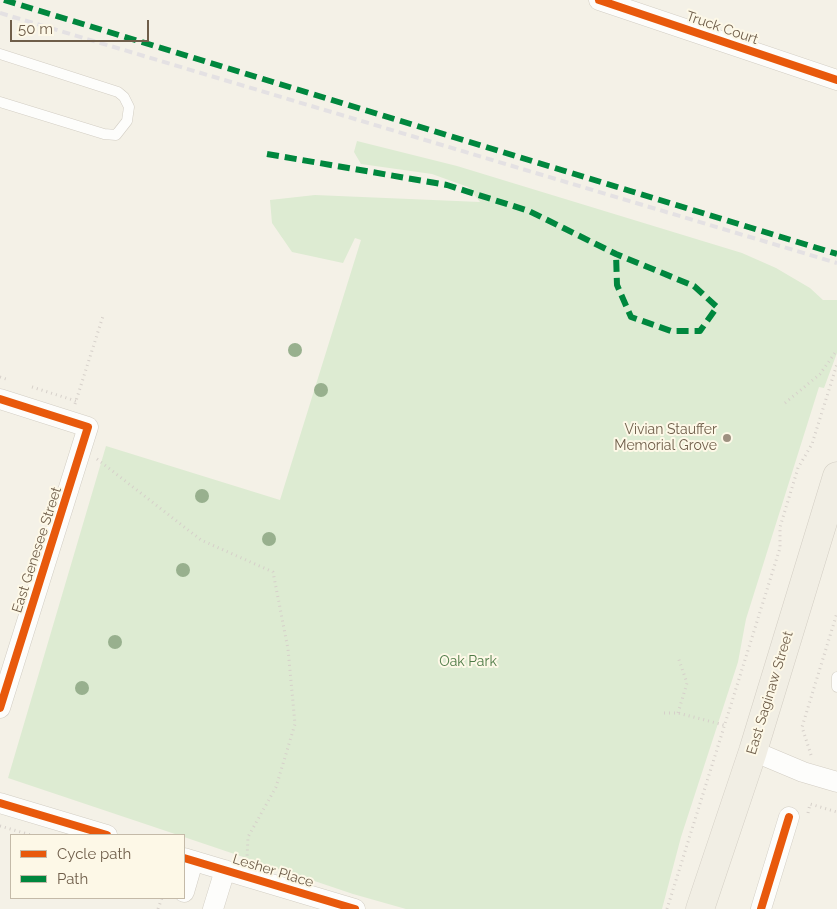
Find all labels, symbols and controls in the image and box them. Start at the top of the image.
street label: Truck Court [684,8,760,48]
scale bar [12,10,151,42]
text: 50 m [18,20,53,38]
place label: Vivian Stauffer Memorial Grove [614,422,717,454]
marker: Vivian Stauffer Memorial Grove [721,432,733,444]
street label: East Genesee Street [9,485,65,615]
street label: East Saginaw Street [743,629,797,757]
park label: Oak Park [439,654,497,670]
legend [10,834,185,899]
text: Cycle path [57,845,131,863]
street label: Lesher Place [230,851,316,891]
text: Path [57,870,88,888]

